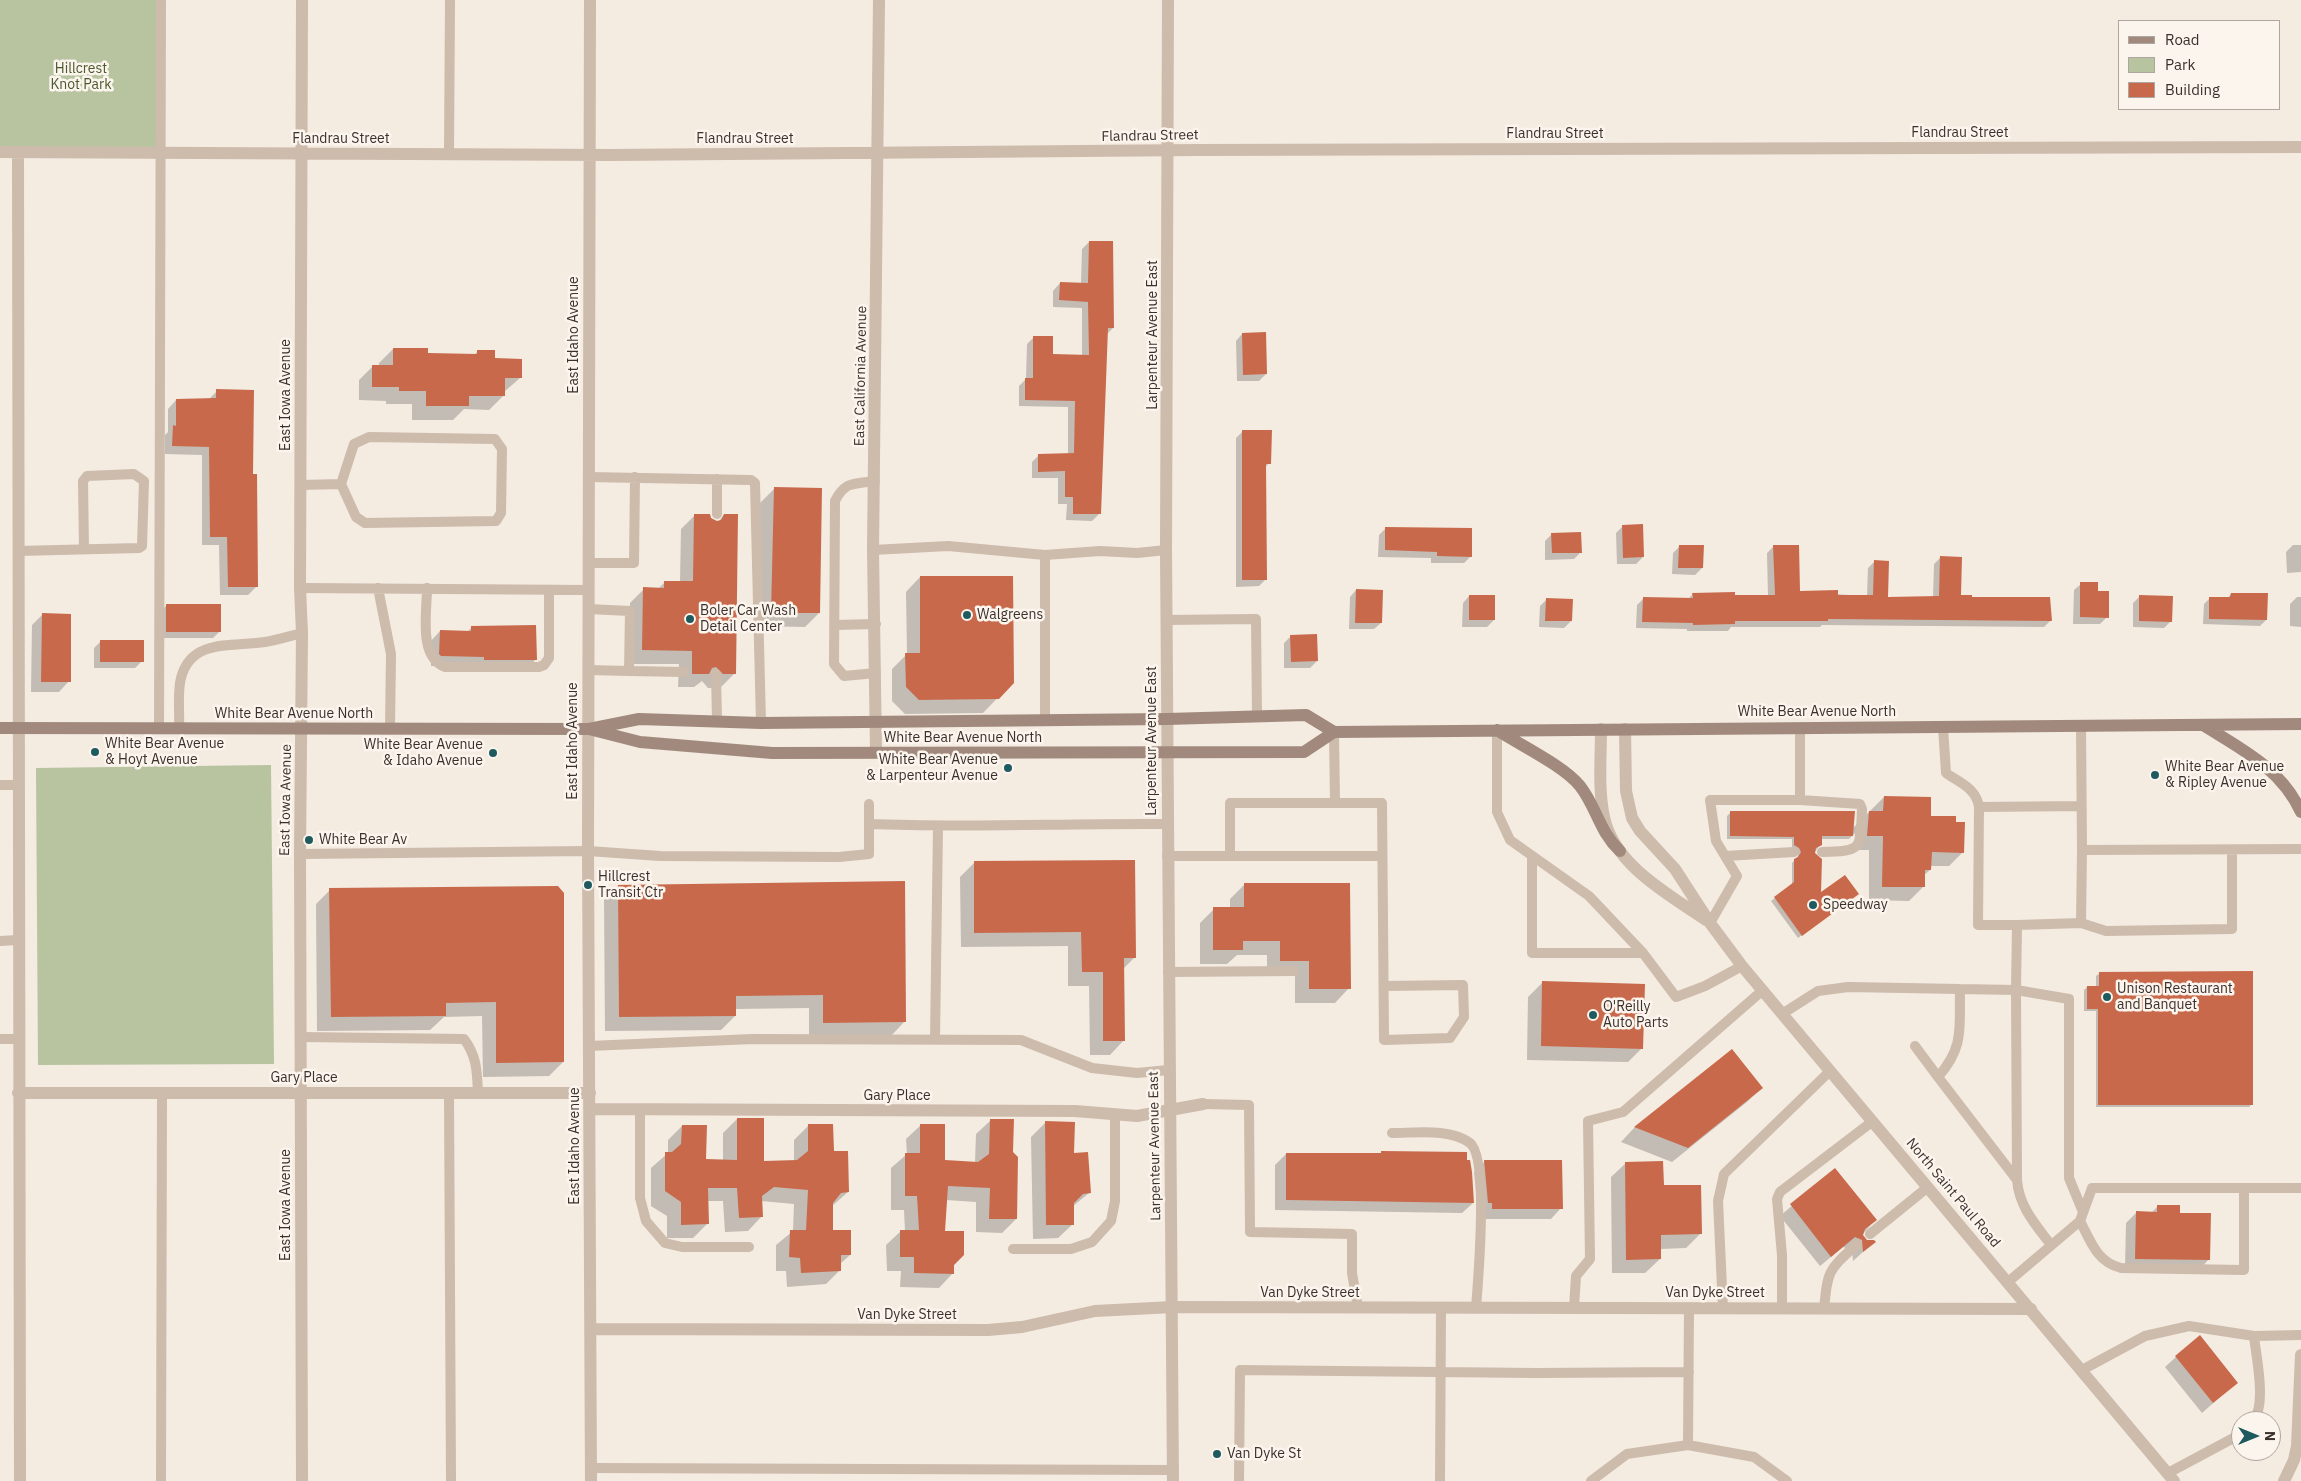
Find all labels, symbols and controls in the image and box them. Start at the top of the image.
legend [2118,20,2281,110]
text: Road [2165,30,2200,49]
text: Park [2165,55,2195,74]
park label: Hillcrest Knot Park [50,61,112,94]
text: Building [2165,80,2220,99]
street label: Flandrau Street [1911,125,2009,141]
street label: Flandrau Street [1506,126,1604,142]
street label: Flandrau Street [1101,127,1199,145]
street label: Flandrau Street [292,131,390,147]
street label: Flandrau Street [696,131,794,147]
street label: Larpenteur Avenue East [1145,260,1161,410]
street label: East Idaho Avenue [566,276,582,394]
street label: East California Avenue [851,306,871,446]
street label: East Iowa Avenue [278,339,294,451]
place label: Boler Car Wash Detail Center [700,603,796,636]
place label: Walgreens [977,607,1043,623]
marker: Walgreens [961,609,973,621]
marker: Boler Car Wash Detail Center [684,613,696,625]
street label: Larpenteur Avenue East [1144,666,1160,816]
street label: East Idaho Avenue [565,682,581,800]
street label: White Bear Avenue North [1738,704,1896,720]
street label: White Bear Avenue North [215,706,373,722]
street label: White Bear Avenue North [884,730,1042,746]
place label: White Bear Avenue & Hoyt Avenue [105,736,224,769]
place label: White Bear Avenue & Idaho Avenue [364,737,483,770]
street label: East Iowa Avenue [277,744,295,856]
marker: White Bear Avenue & Hoyt Avenue [89,746,101,758]
marker: White Bear Avenue & Idaho Avenue [487,747,499,759]
place label: White Bear Avenue & Larpenteur Avenue [866,752,998,784]
place label: White Bear Avenue & Ripley Avenue [2165,759,2284,792]
marker: White Bear Avenue & Larpenteur Avenue [1002,762,1014,774]
marker: White Bear Avenue & Ripley Avenue [2149,769,2161,781]
place label: White Bear Av [319,832,407,848]
marker: White Bear Av [303,834,315,846]
place label: Hillcrest Transit Ctr [598,869,663,902]
marker: Hillcrest Transit Ctr [582,879,594,891]
place label: Speedway [1823,897,1888,913]
marker: Speedway [1807,899,1819,911]
place label: Unison Restaurant and Banquet [2117,981,2233,1014]
marker: Unison Restaurant and Banquet [2101,991,2113,1003]
place label: O'Reilly Auto Parts [1603,999,1669,1032]
marker: O'Reilly Auto Parts [1587,1009,1599,1021]
street label: Gary Place [270,1070,338,1086]
street label: Larpenteur Avenue East [1145,1071,1165,1221]
street label: East Idaho Avenue [567,1087,583,1205]
street label: Gary Place [863,1088,931,1104]
street label: North Saint Paul Road [1902,1135,2004,1251]
street label: East Iowa Avenue [278,1149,294,1261]
street label: Van Dyke Street [1260,1285,1360,1301]
street label: Van Dyke Street [1665,1285,1765,1301]
street label: Van Dyke Street [857,1307,957,1323]
north arrow [2231,1411,2281,1461]
text: N [2261,1431,2279,1441]
place label: Van Dyke St [1227,1446,1301,1462]
marker: Van Dyke St [1211,1448,1223,1460]

